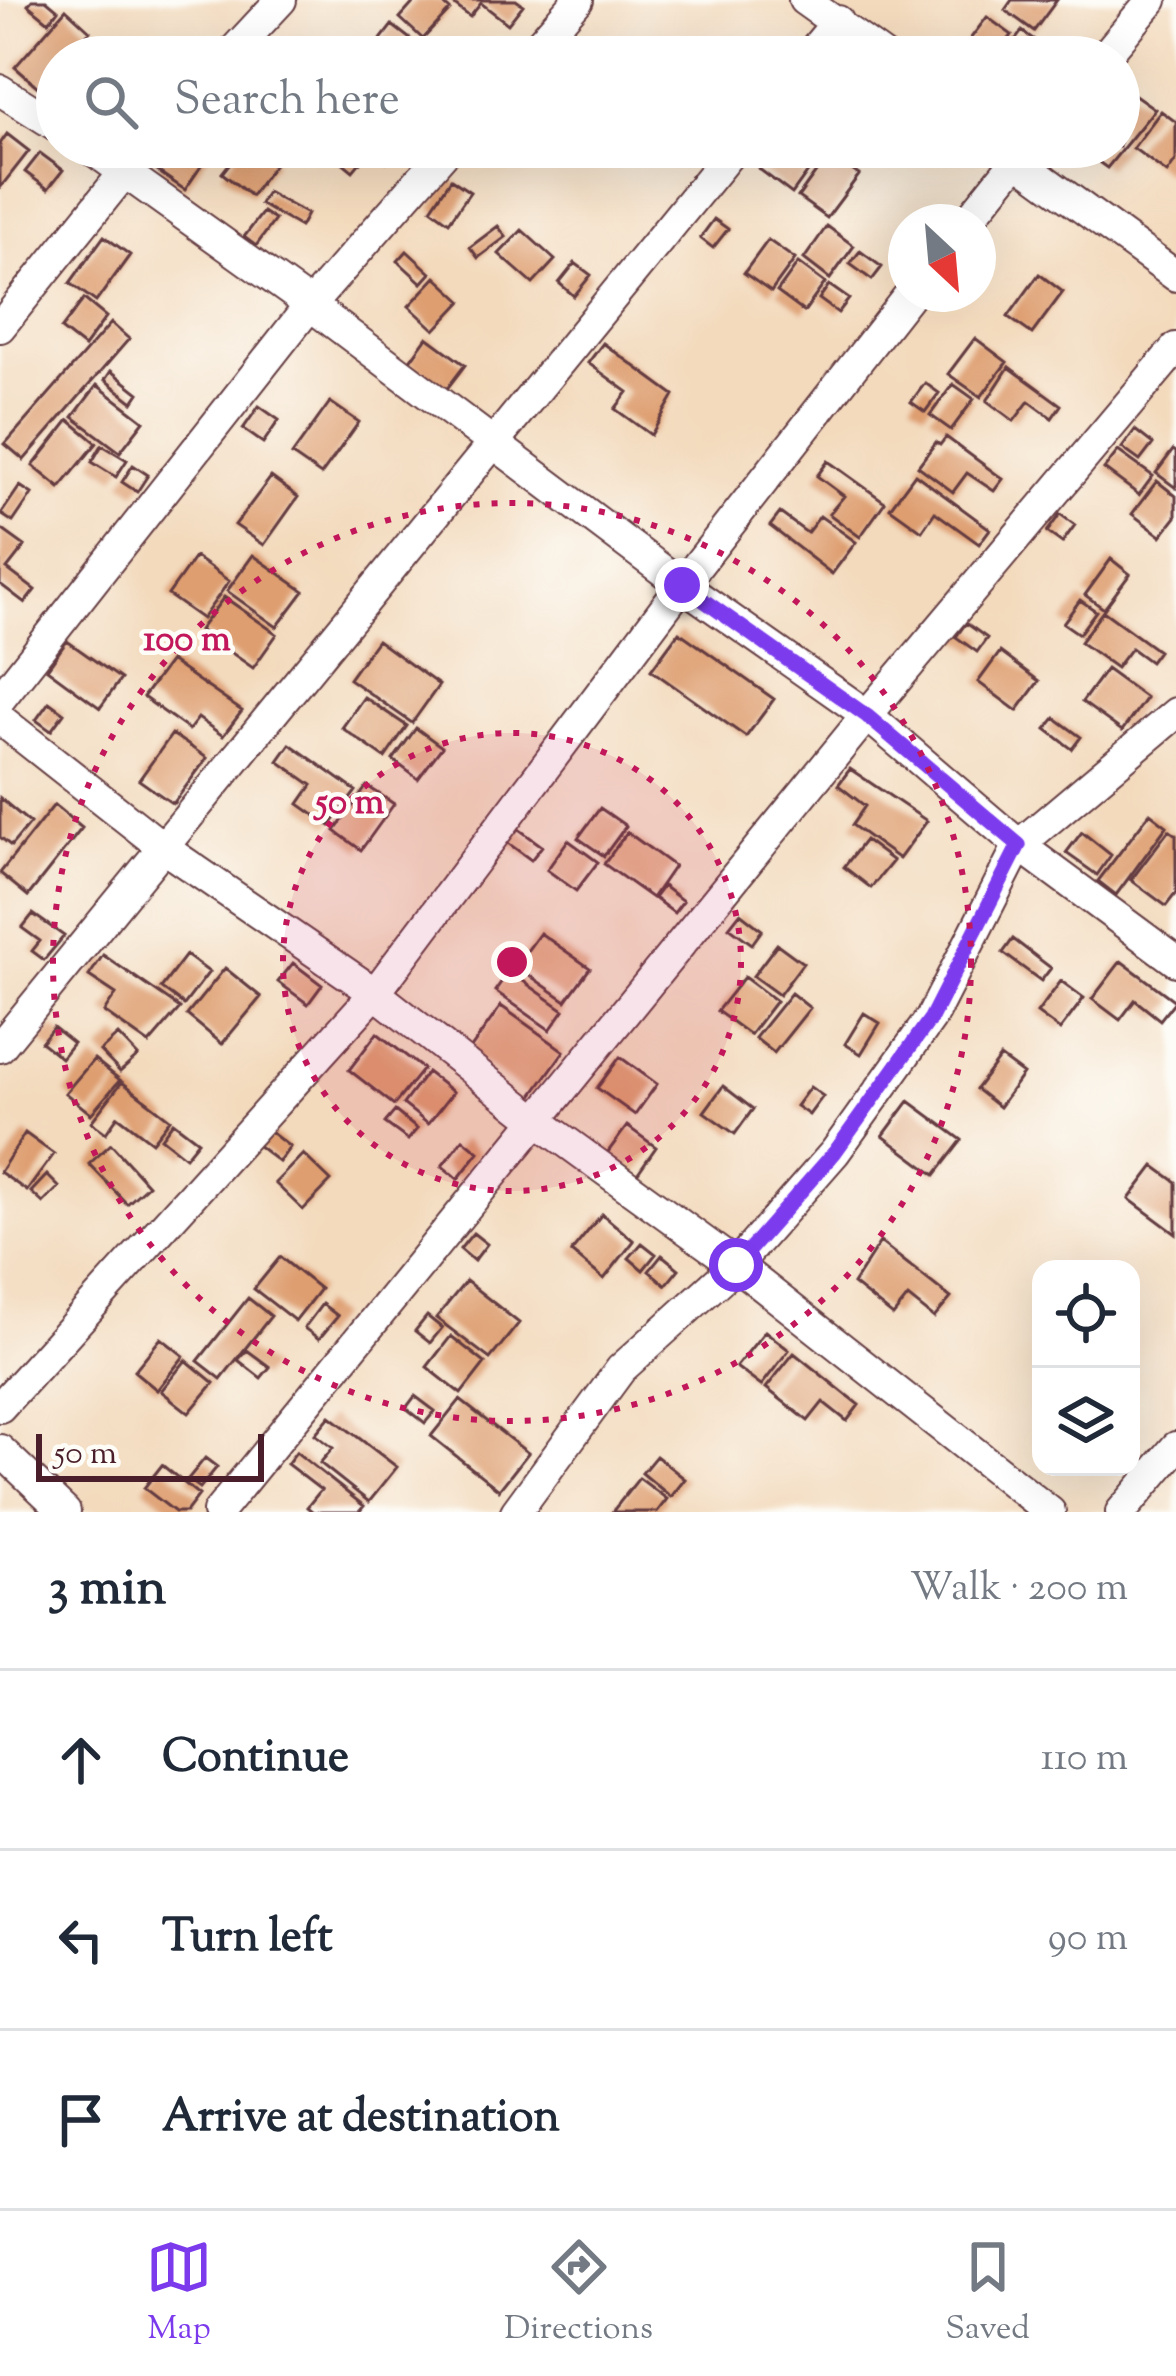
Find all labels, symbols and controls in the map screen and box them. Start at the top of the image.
search box [36,36,1140,168]
icon: search [78,69,144,135]
text: Search here [174,70,400,135]
north arrow [888,204,996,312]
route end [655,558,709,612]
text: 100 m [143,615,231,667]
text: 50 m [313,778,385,830]
centre of rings [491,941,533,983]
route start [709,1238,763,1292]
map controls [1032,1260,1140,1476]
button: locate [1032,1260,1140,1368]
button: layers [1032,1368,1140,1476]
scale bar [36,1428,264,1481]
text: 50 m [54,1431,117,1479]
text: 3 min [48,1554,166,1627]
text: Walk · 200 m [910,1562,1128,1618]
icon: ahead [48,1727,114,1793]
text: Continue [162,1727,349,1792]
text: 110 m [1041,1732,1128,1788]
icon: left [48,1907,114,1973]
text: Turn left [162,1907,333,1972]
text: 90 m [1048,1912,1128,1968]
icon: arrive [48,2087,114,2153]
text: Arrive at destination [162,2087,560,2152]
tab: Map [146,2234,212,2354]
tab: Directions [504,2234,653,2354]
tab: Saved [945,2234,1030,2354]

